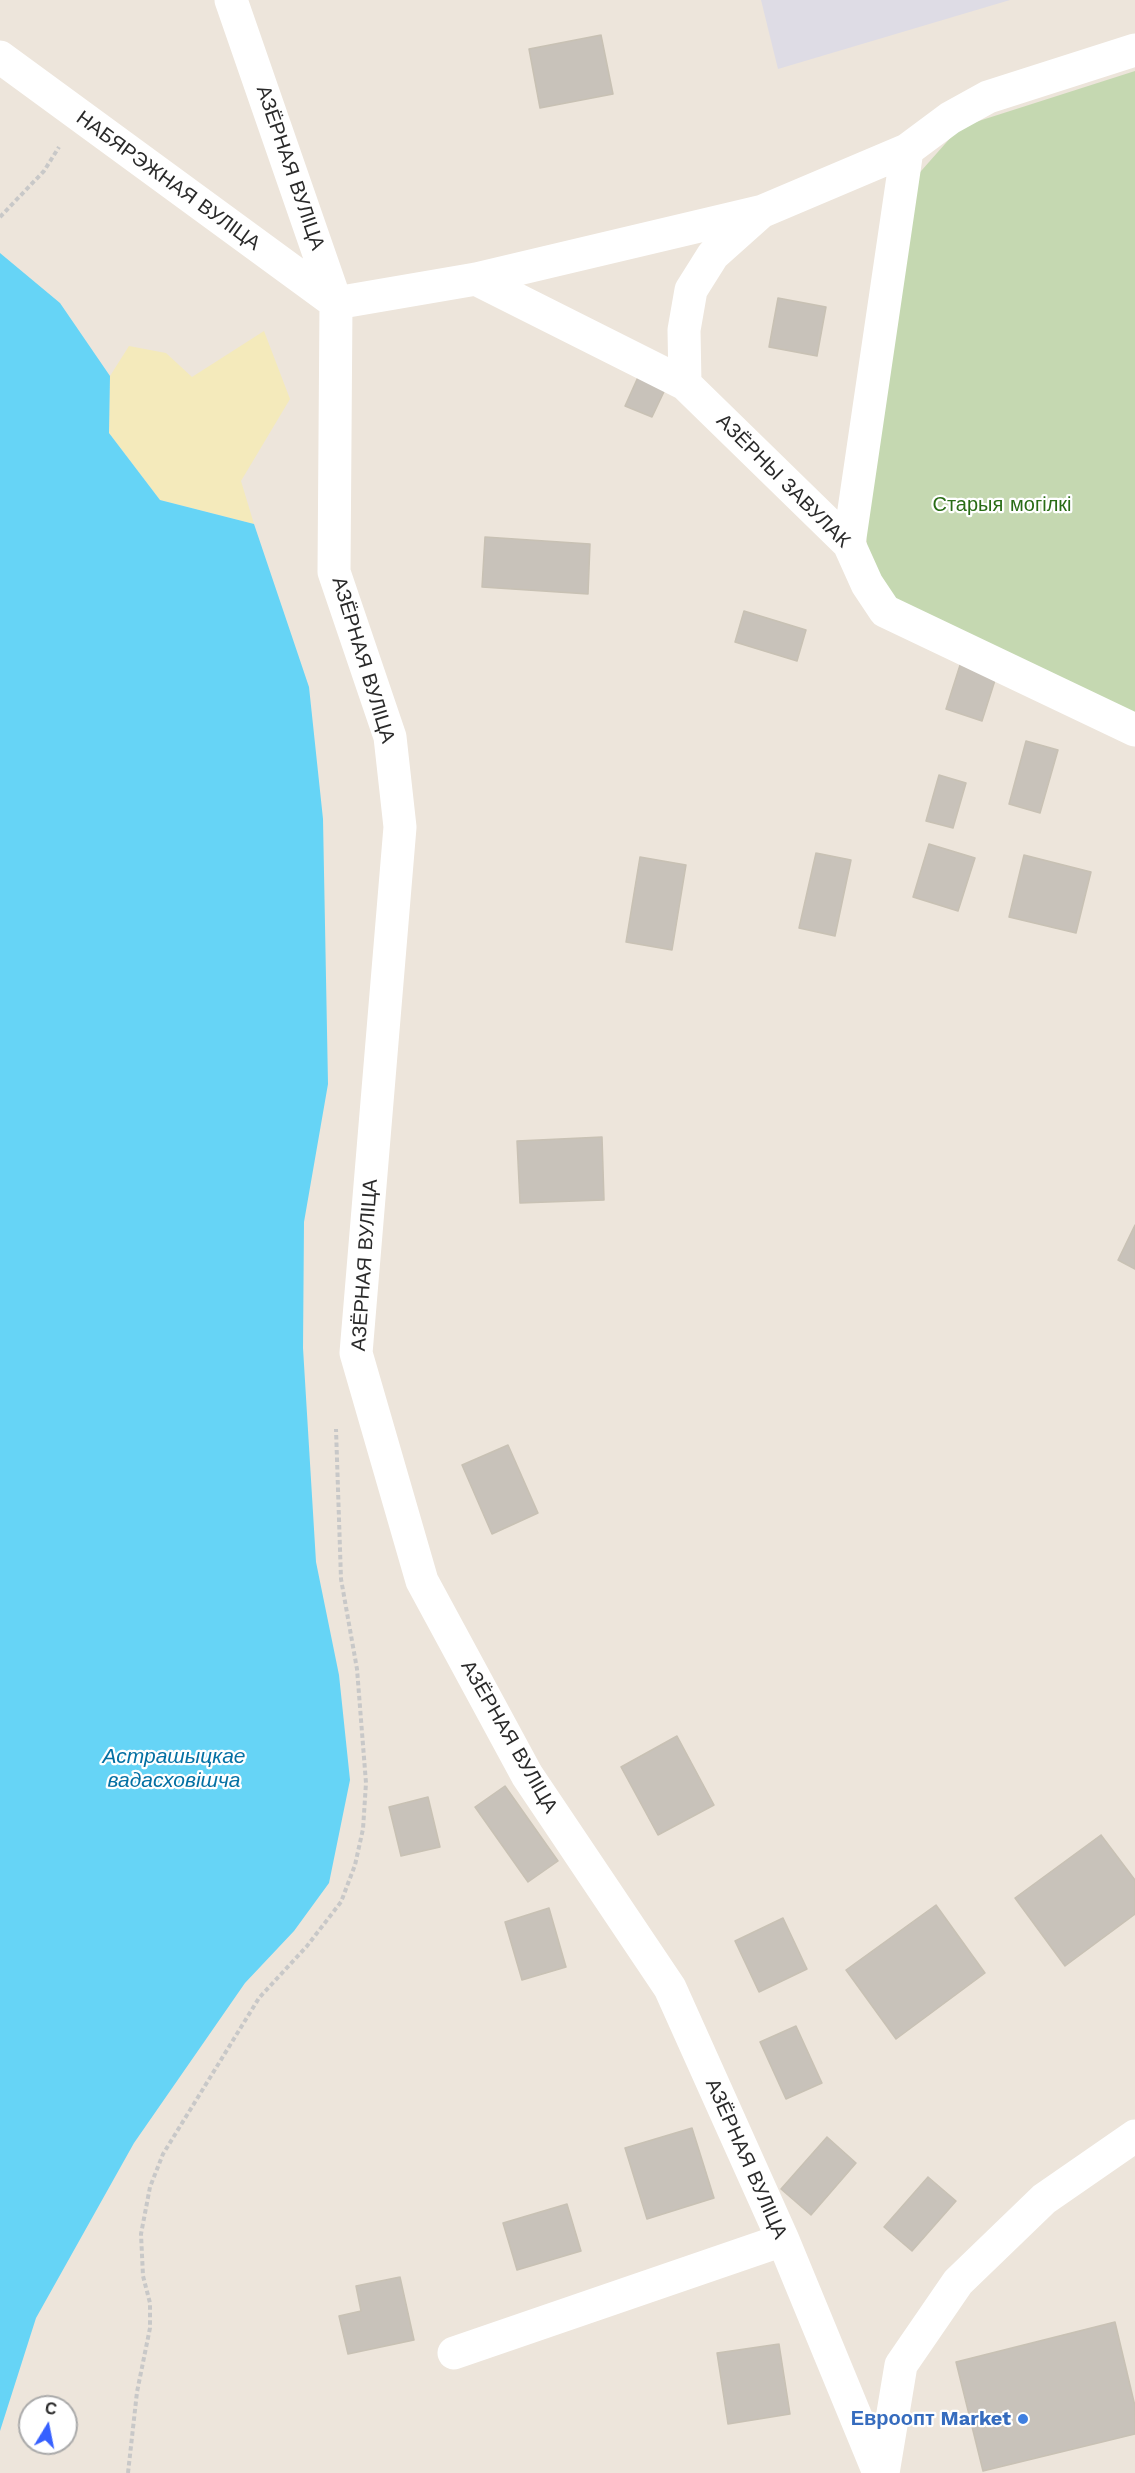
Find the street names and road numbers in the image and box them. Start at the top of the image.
street label: АЗЁРНАЯ ВУЛІЦА [251,83,329,253]
street label: НАБЯРЭЖНАЯ ВУЛІЦА [71,106,265,256]
street label: АЗЁРНЫ ЗАВУЛАК [711,409,855,553]
street label: АЗЁРНАЯ ВУЛІЦА [326,574,400,746]
street label: АЗЁРНАЯ ВУЛІЦА [347,1178,383,1352]
street label: АЗЁРНАЯ ВУЛІЦА [455,1656,563,1818]
street label: АЗЁРНАЯ ВУЛІЦА [700,2075,792,2243]

